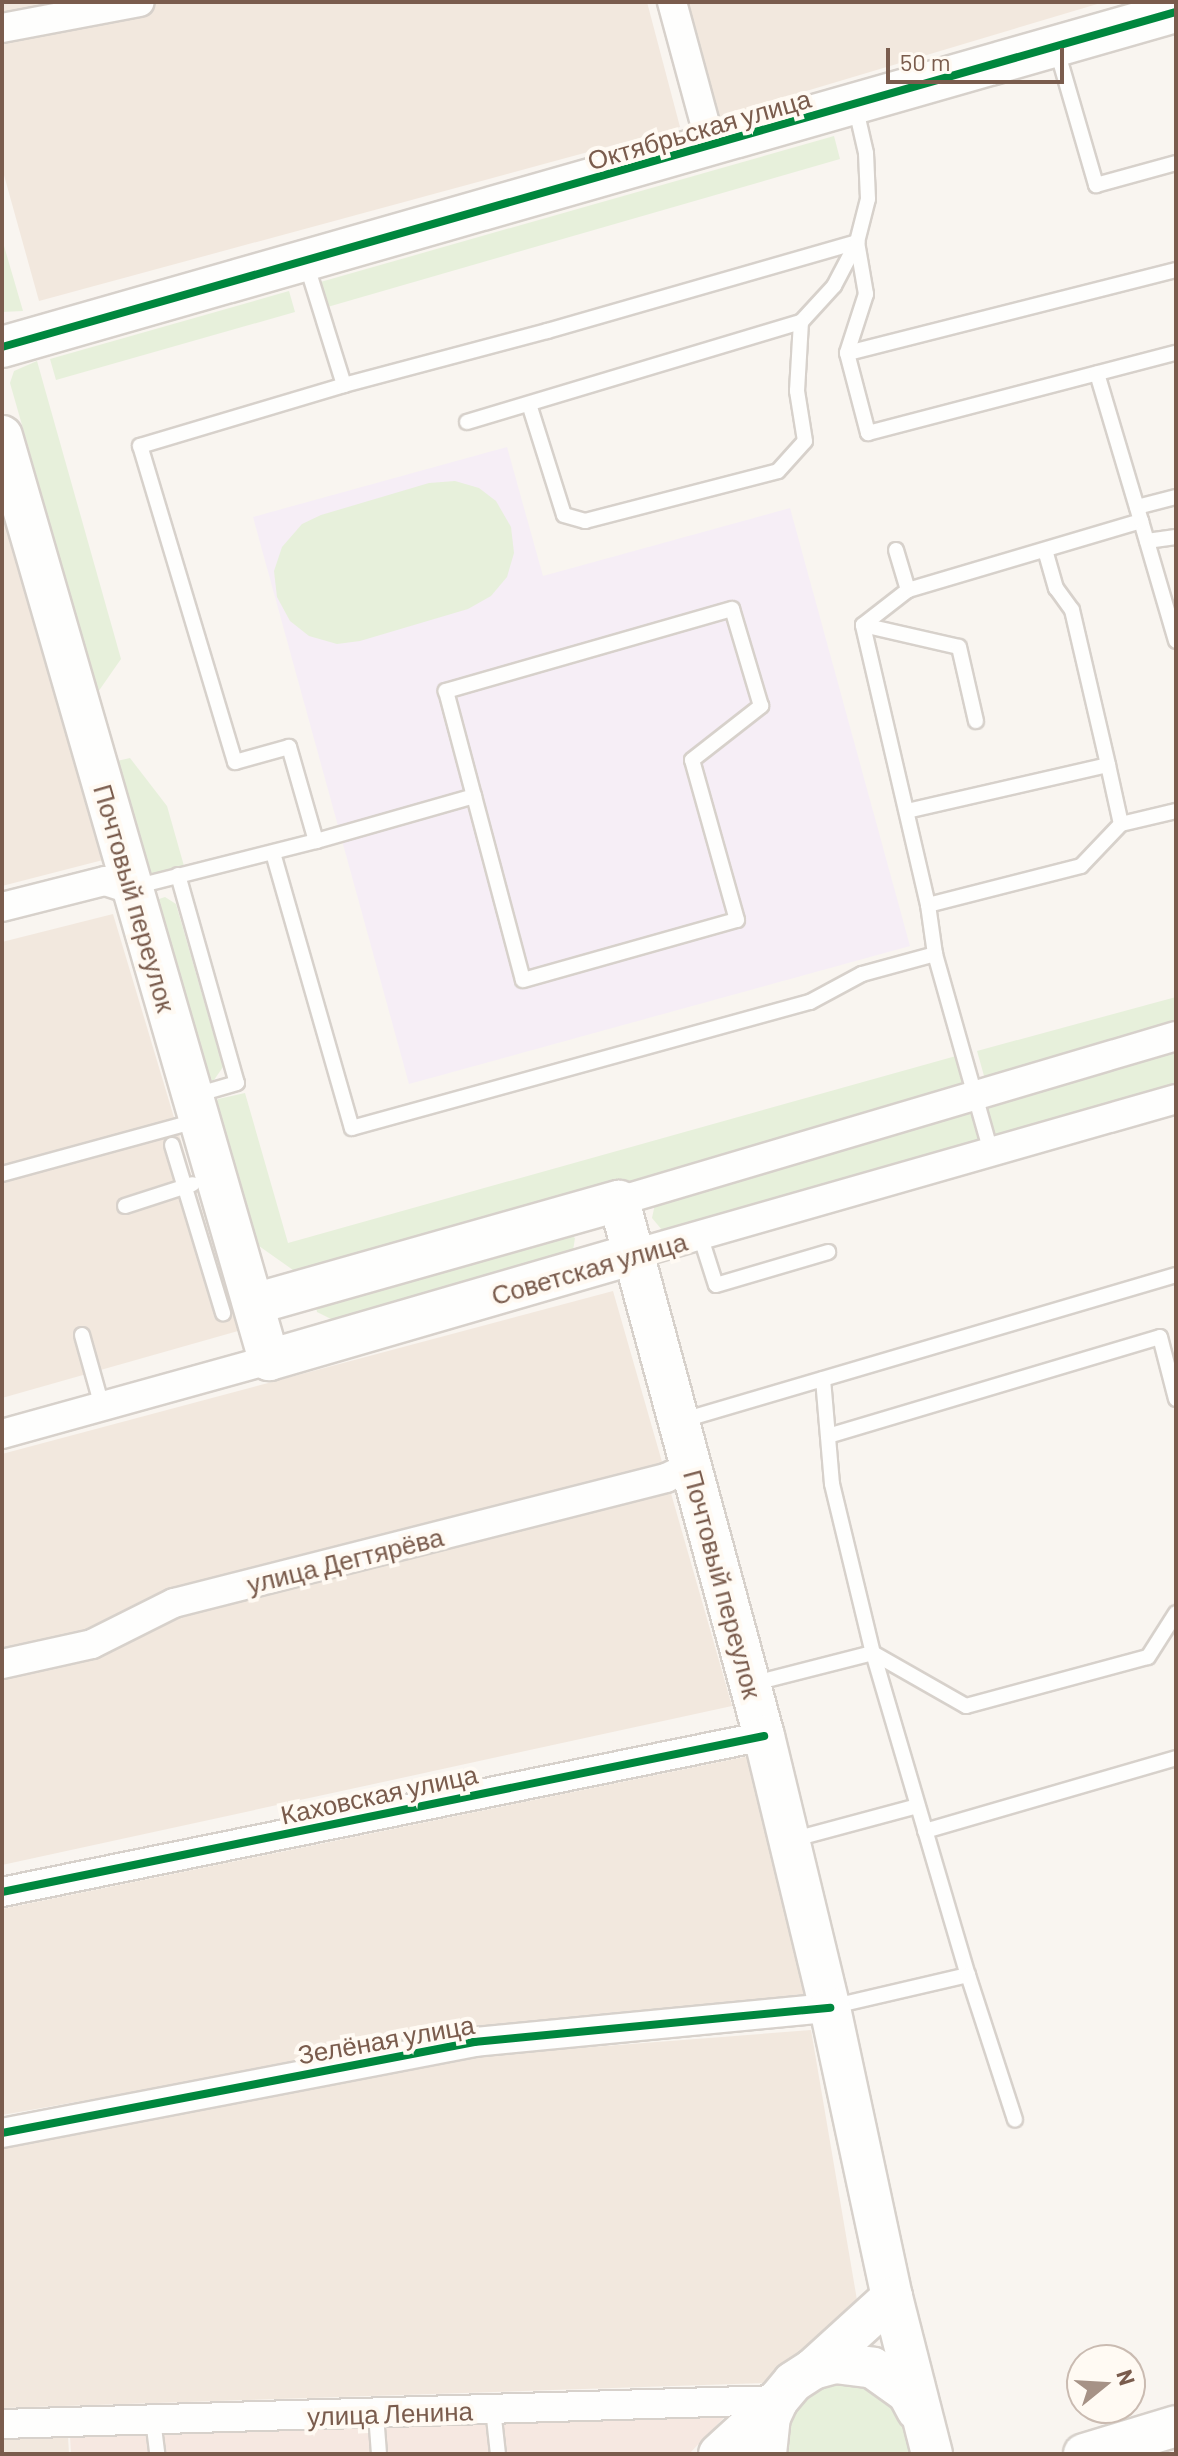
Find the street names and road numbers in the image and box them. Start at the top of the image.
street label: Октябрьская улица [584,82,814,176]
street label: Почтовый переулок [88,781,182,1015]
street label: Советская улица [488,1225,690,1311]
street label: Почтовый переулок [677,1466,769,1702]
street label: улица Дегтярёва [244,1521,446,1599]
street label: Каховская улица [278,1758,480,1830]
street label: Зелёная улица [295,2008,477,2070]
street label: улица Ленина [307,2395,473,2431]

